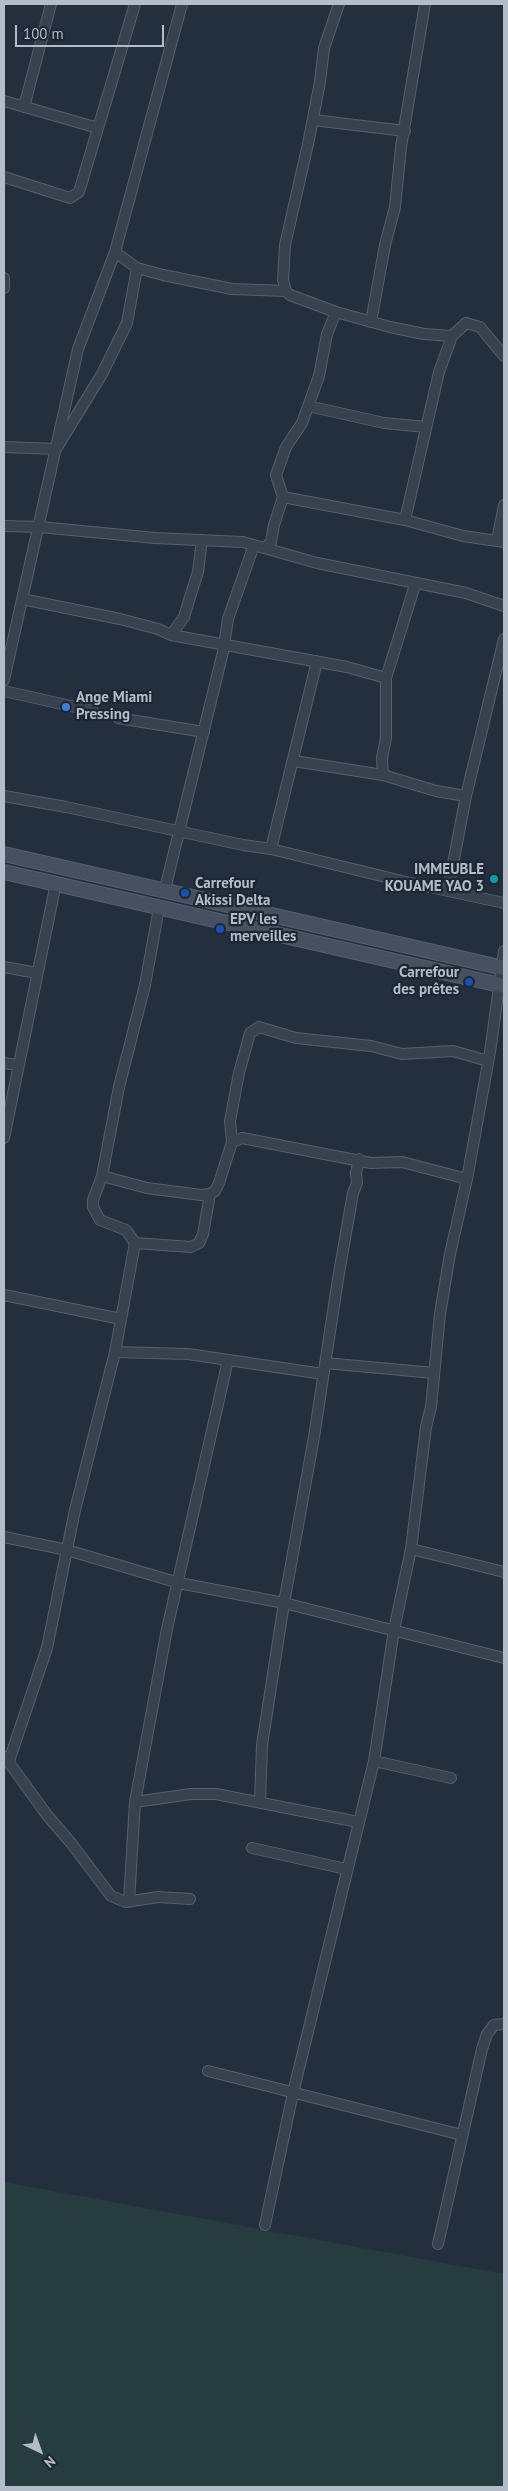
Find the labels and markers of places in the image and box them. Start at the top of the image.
place label: Ange Miami Pressing [76,689,152,724]
marker: Ange Miami Pressing [60,701,72,713]
place label: IMMEUBLE KOUAME YAO 3 [385,861,484,896]
marker: IMMEUBLE KOUAME YAO 3 [488,873,500,885]
place label: Carrefour Akissi Delta [195,875,270,910]
marker: Carrefour Akissi Delta [179,887,191,899]
place label: EPV les merveilles [230,911,296,946]
marker: EPV les merveilles [214,923,226,935]
place label: Carrefour des prêtes [393,964,459,999]
marker: Carrefour des prêtes [463,976,475,988]

